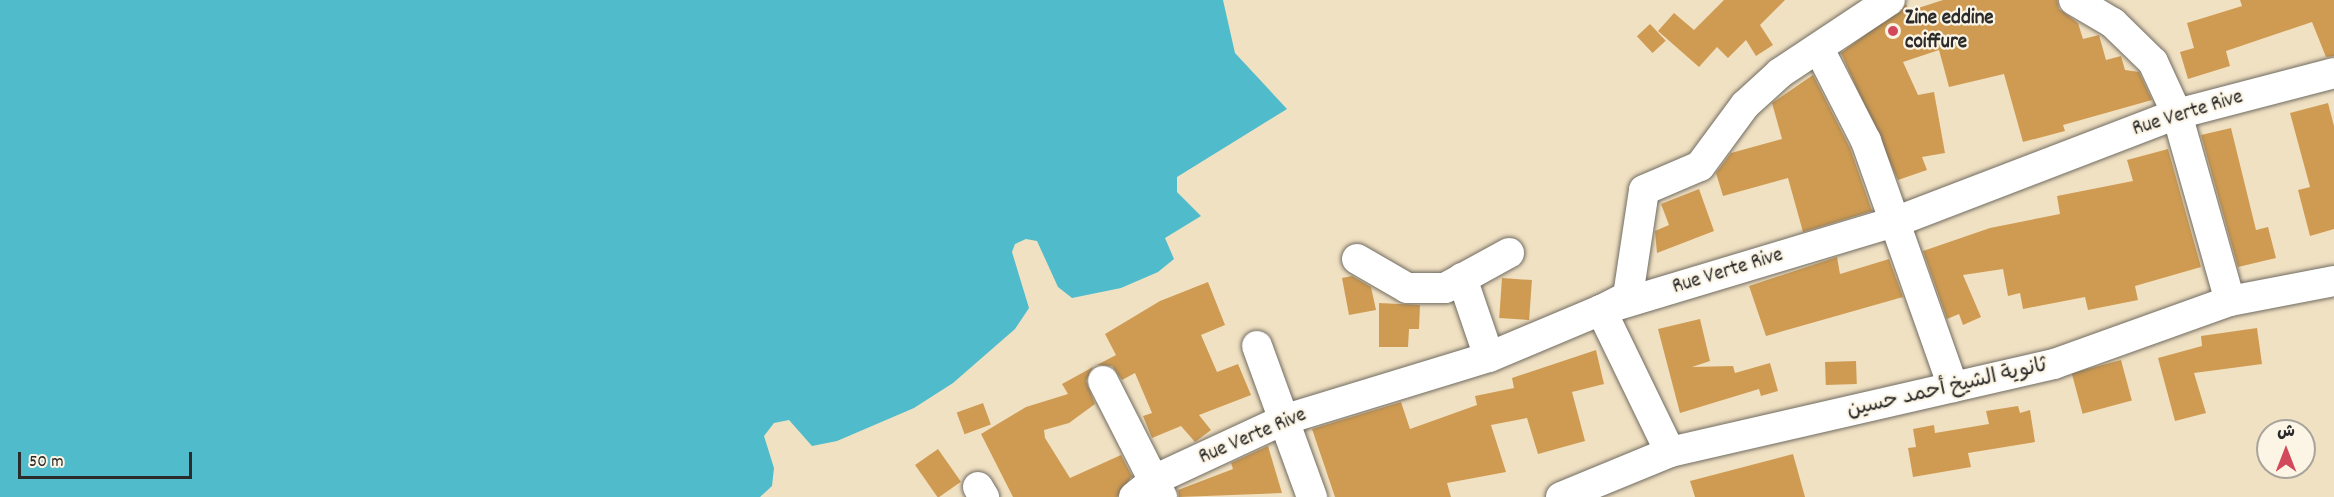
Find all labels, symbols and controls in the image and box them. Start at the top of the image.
place label: Zine eddine coiffure [1905,6,1994,56]
marker: Zine eddine coiffure [1886,24,1900,38]
street label: Rue Verte Rive [2130,85,2246,143]
street label: Rue Verte Rive [1670,243,1786,301]
street label: ثانوية الشيخ أحمد حسين [1845,354,2049,424]
street label: Rue Verte Rive [1195,403,1311,471]
north arrow [2256,419,2316,479]
text: ش [2277,421,2295,444]
scale bar [21,440,195,478]
text: 50 m [29,450,64,475]

